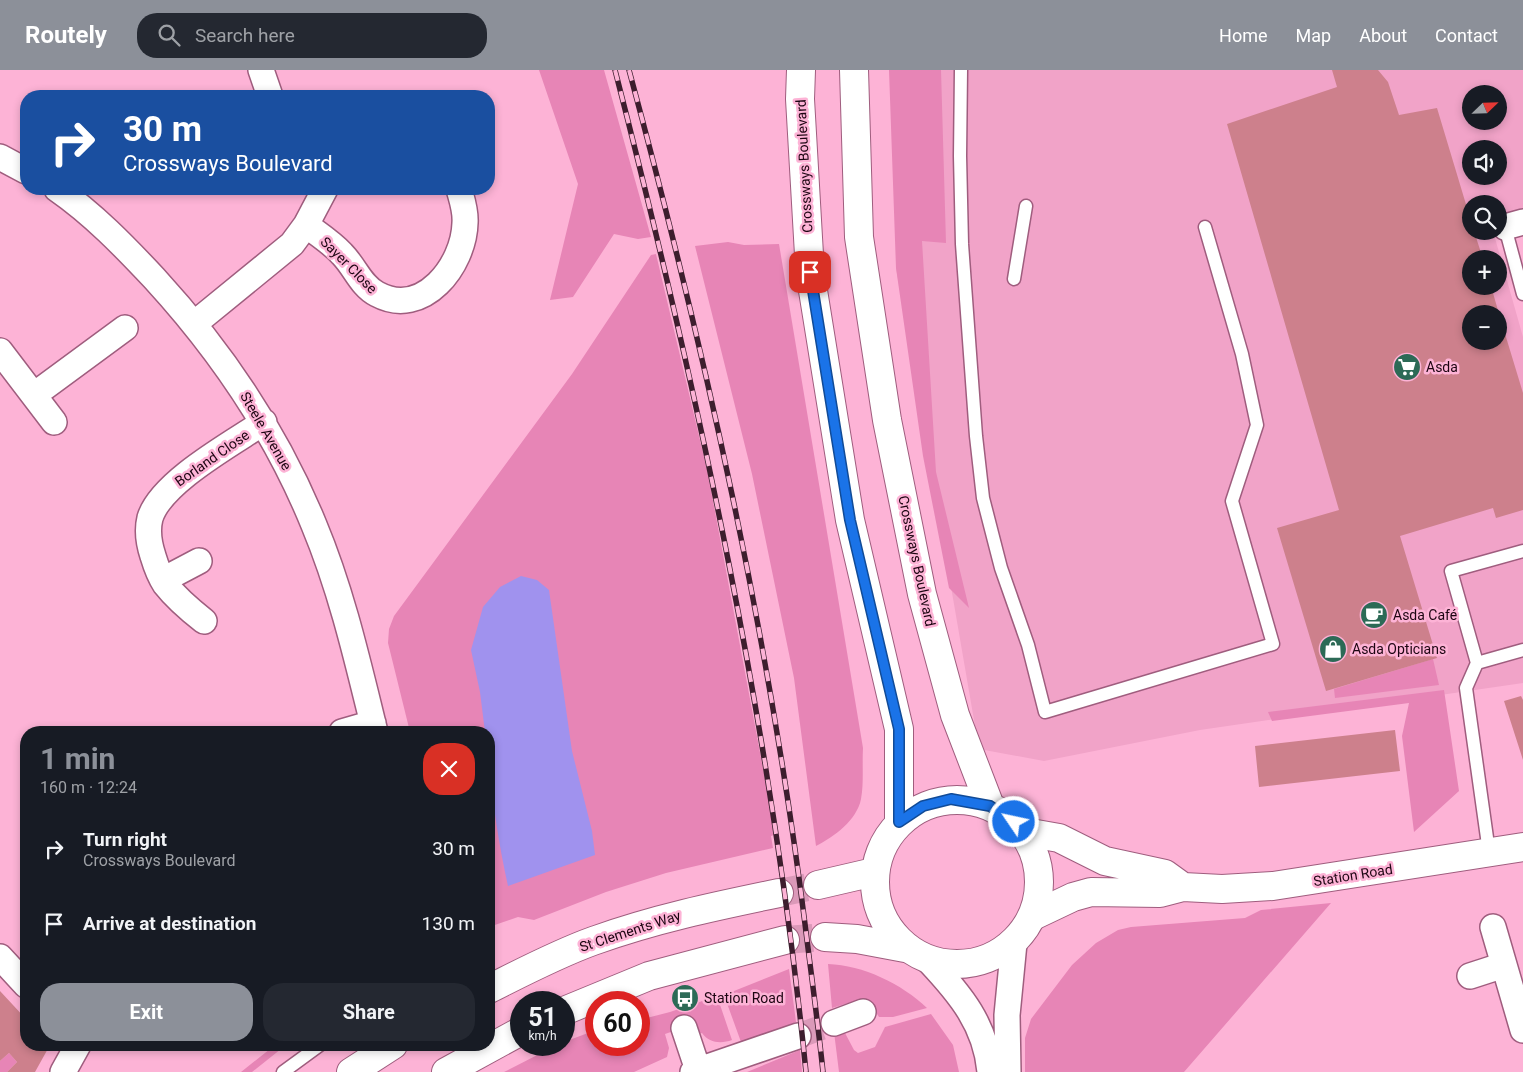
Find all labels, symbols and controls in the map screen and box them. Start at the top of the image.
search box [137,13,487,58]
text: Routely [25,21,107,49]
icon: search [155,21,183,49]
text: Search here [195,24,295,47]
text: Home [1219,25,1268,46]
text: Map [1296,25,1331,46]
text: About [1359,25,1407,46]
text: Contact [1435,25,1498,46]
north arrow [1462,85,1508,130]
map controls [1462,85,1507,350]
street label: Crossways Boulevard [793,99,815,233]
text: 30 m [123,109,202,150]
icon: right [40,110,105,175]
button: sound [1462,140,1507,185]
text: Crossways Boulevard [123,151,333,176]
button: search [1462,195,1507,240]
street label: Sayer Close [317,233,381,297]
button: + [1462,250,1507,295]
pin [789,251,831,293]
icon: arrive [796,258,824,286]
button: − [1462,305,1507,350]
supermarket icon: Asda [1392,352,1422,382]
place label: Asda [1426,359,1458,375]
street label: Steele Avenue [237,389,295,473]
street label: Borland Close [172,427,252,489]
street label: Crossways Boulevard [895,494,939,628]
cafe icon: Asda Café [1359,600,1389,630]
place label: Asda Café [1393,607,1457,623]
shop icon: Asda Opticians [1318,634,1348,664]
place label: Asda Opticians [1352,641,1446,657]
text: 1 min [40,741,115,776]
button: close [423,743,475,795]
text: 160 m · 12:24 [40,778,137,797]
position arrow [987,795,1039,847]
text: Turn right [83,828,167,851]
icon: right [40,835,68,863]
text: 30 m [432,837,475,860]
text: Crossways Boulevard [83,851,236,870]
street label: Station Road [1312,861,1394,889]
street label: St Clements Way [577,907,683,955]
icon: arrive [40,910,68,938]
text: Arrive at destination [83,912,256,935]
text: 130 m [422,912,475,935]
button: Exit [40,983,253,1041]
button: Share [263,983,475,1041]
bus stop icon: Station Road [670,983,700,1013]
place label: Station Road [704,990,784,1006]
speed limit sign: 60 [585,991,650,1056]
text: 51 [528,1003,557,1032]
text: km/h [528,1029,557,1043]

